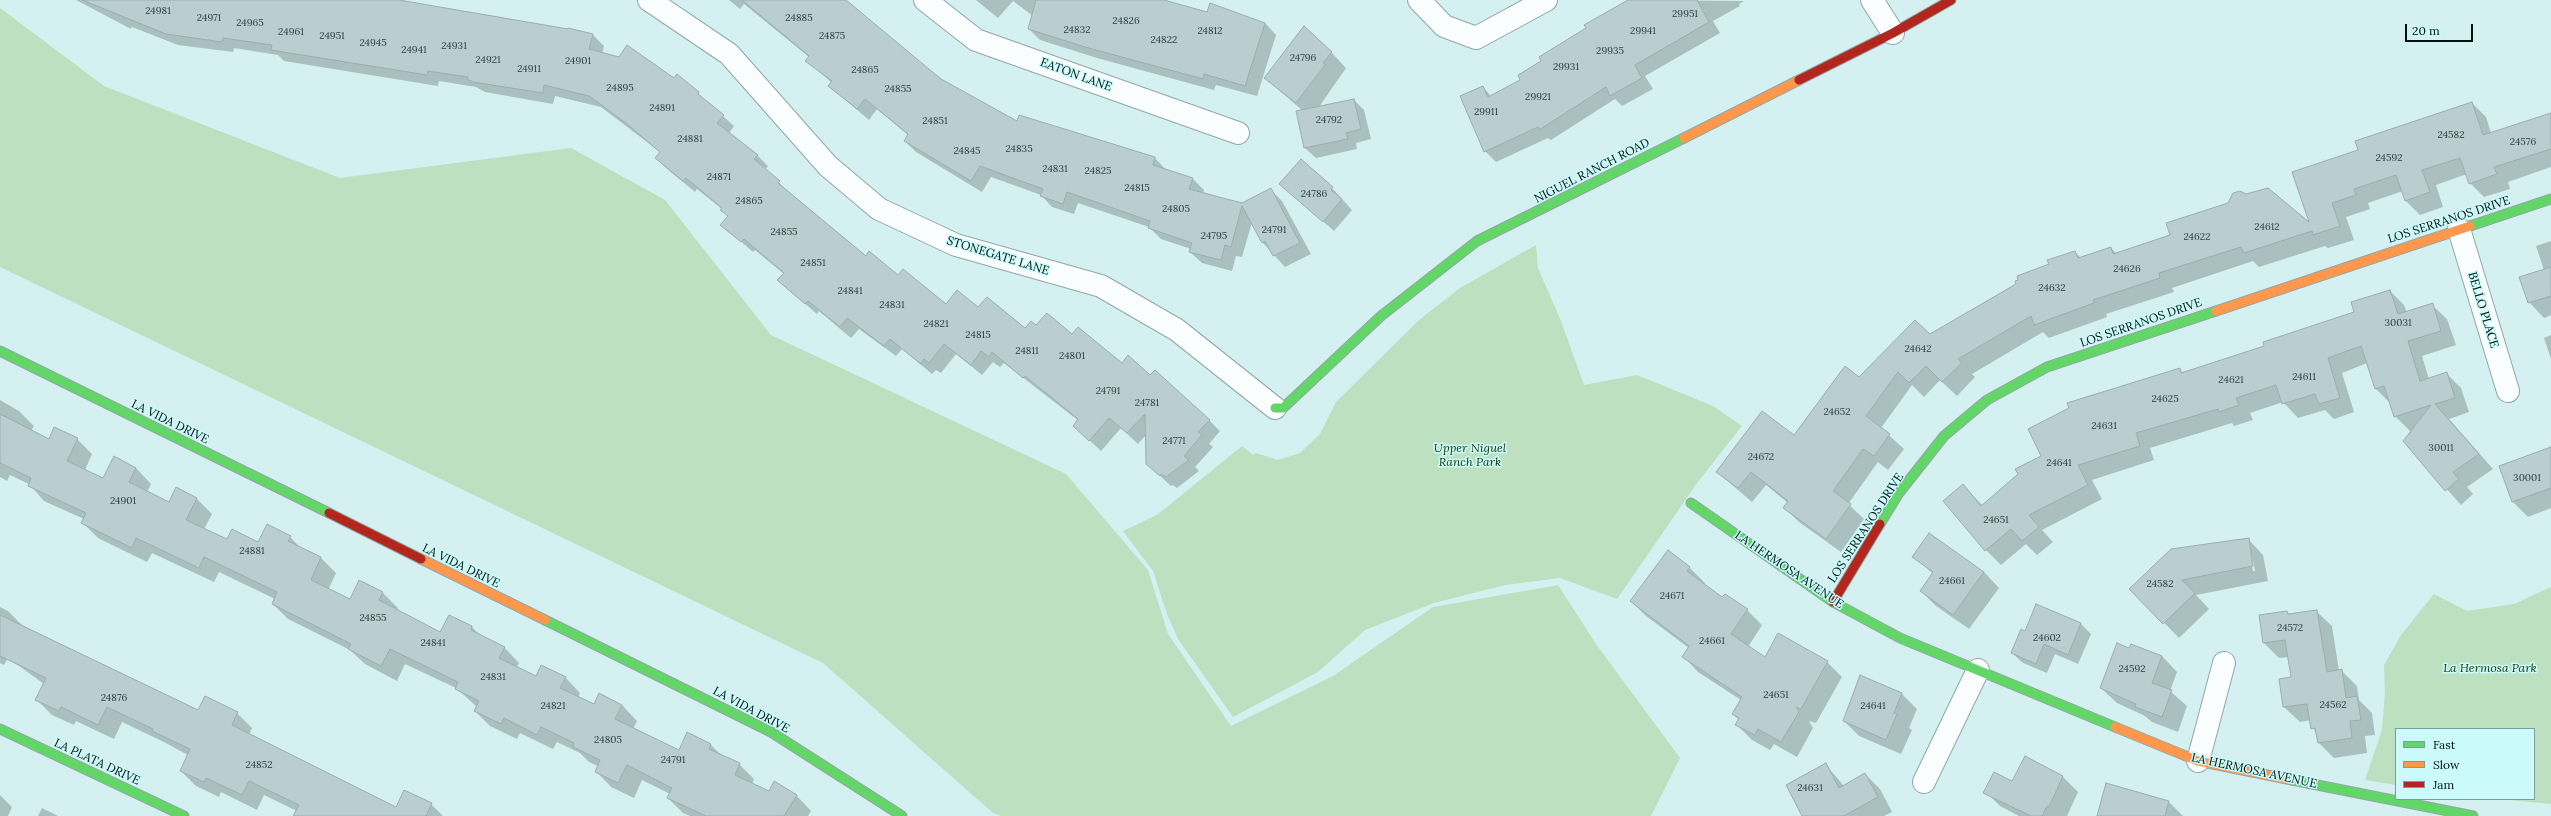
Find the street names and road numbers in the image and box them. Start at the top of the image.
street label: EATON LANE [1038,55,1114,95]
street label: NIGUEL RANCH ROAD [1532,136,1652,206]
street label: LOS SERRANOS DRIVE [2386,193,2512,247]
street label: STONEGATE LANE [945,234,1051,278]
street label: BELLO PLACE [2465,270,2501,350]
street label: LOS SERRANOS DRIVE [2078,295,2204,351]
street label: LA VIDA DRIVE [129,397,211,447]
street label: LOS SERRANOS DRIVE [1825,470,1907,586]
street label: LA HERMOSA AVENUE [1732,528,1846,612]
street label: LA VIDA DRIVE [420,541,502,591]
street label: LA VIDA DRIVE [710,684,792,736]
street label: LA PLATA DRIVE [52,736,142,788]
street label: LA HERMOSA AVENUE [2190,751,2318,791]

